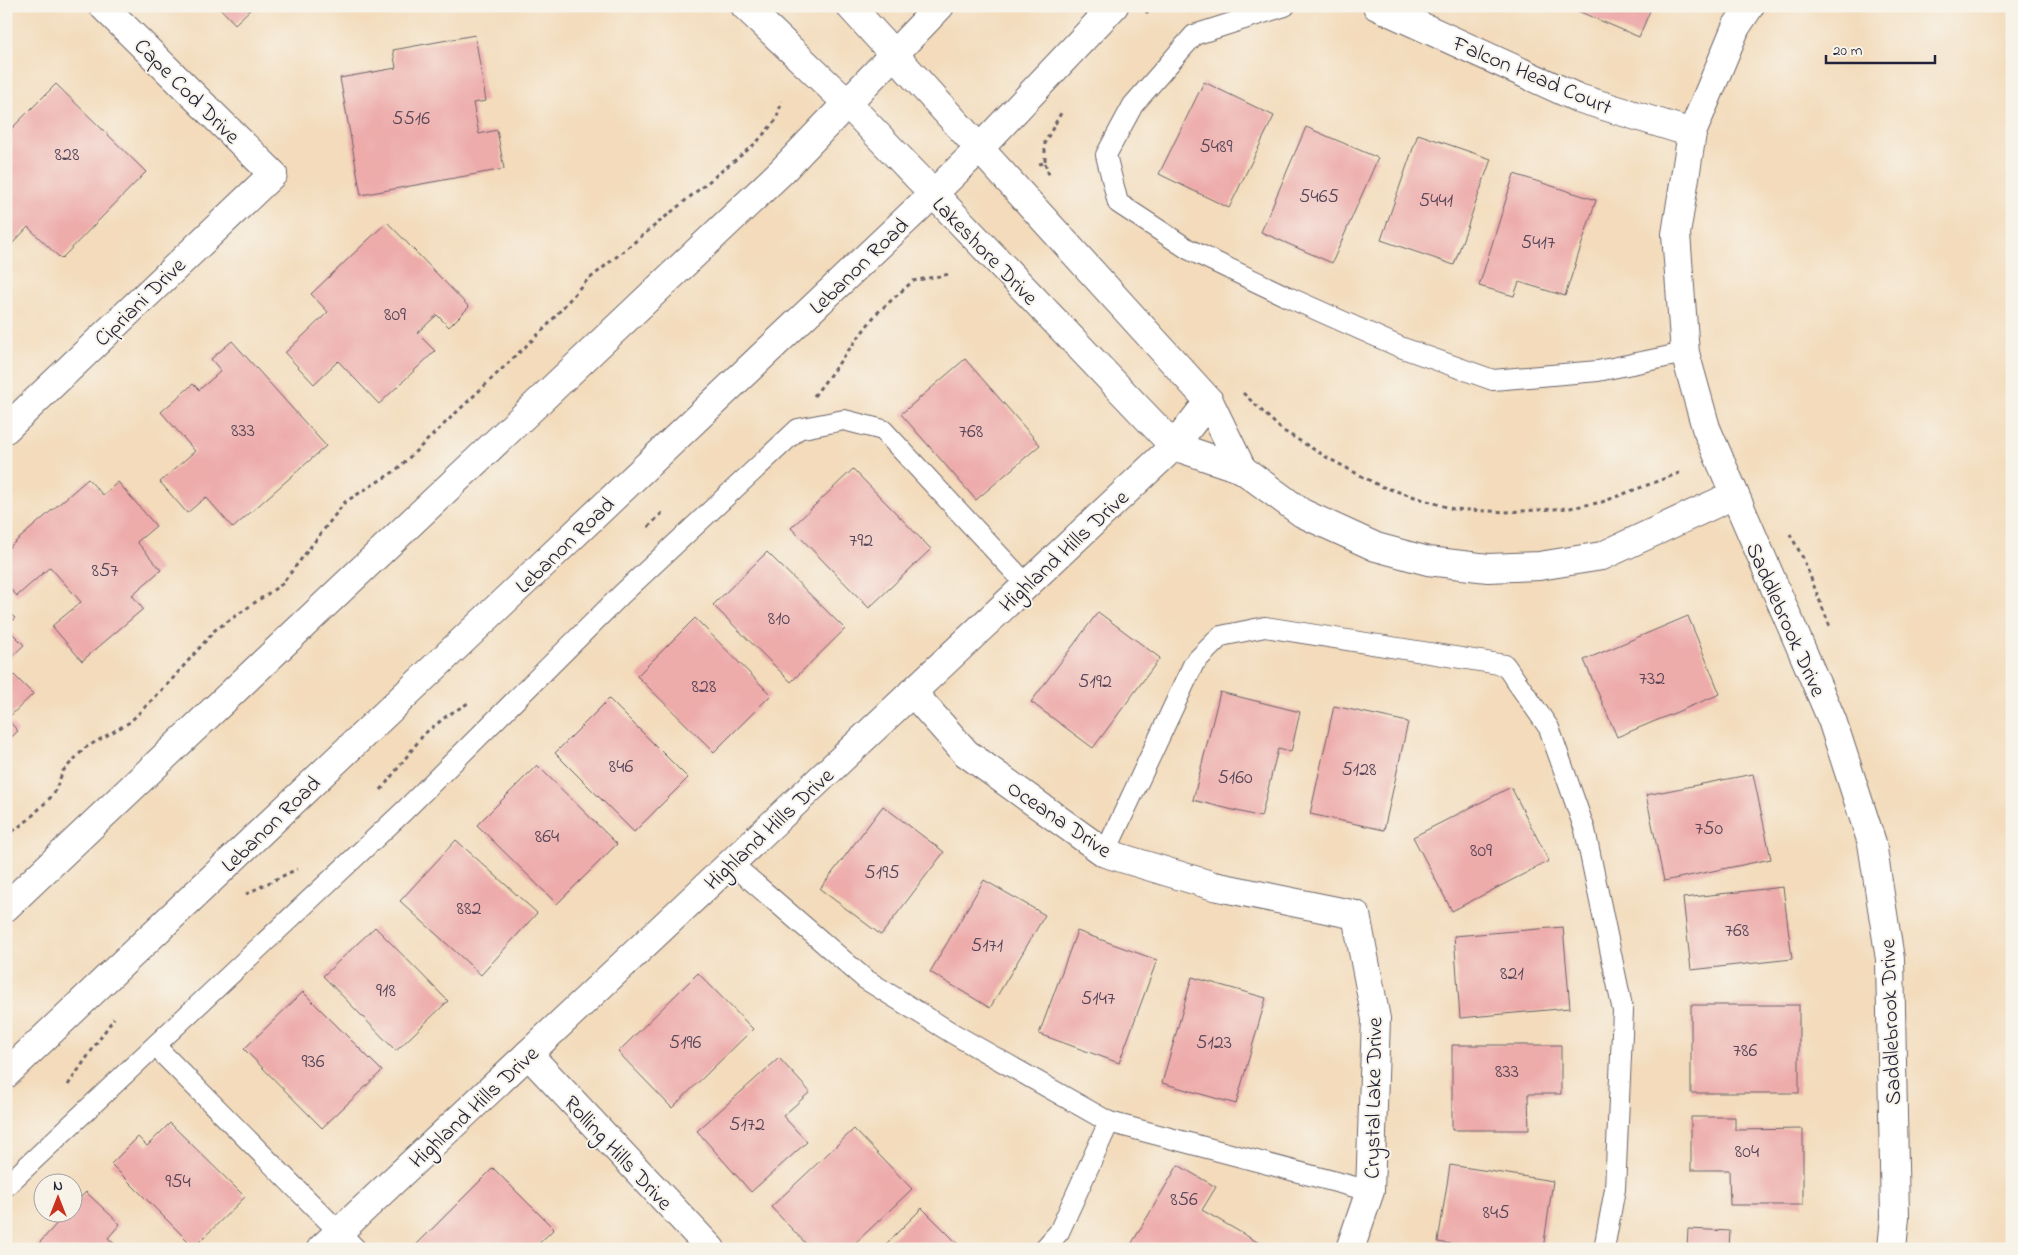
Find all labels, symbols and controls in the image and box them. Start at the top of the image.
street label: Falcon Head Court [1446,28,1617,125]
street label: Cape Cod Drive [126,32,246,153]
scale bar [1826,32,1934,64]
text: 20 m [1833,40,1863,62]
house number: 5516 [392,105,430,134]
house number: 5489 [1199,133,1233,162]
house number: 828 [55,141,79,170]
house number: 5465 [1299,183,1339,212]
house number: 5441 [1419,187,1453,216]
street label: Lakeshore Drive [923,190,1044,314]
street label: Lebanon Road [803,211,917,323]
house number: 5417 [1521,229,1555,258]
street label: Cipriani Drive [88,251,194,355]
house number: 809 [384,301,406,330]
house number: 833 [231,417,255,446]
house number: 768 [959,418,983,447]
street label: Highland Hills Drive [993,483,1138,622]
street label: Lebanon Road [509,490,623,602]
house number: 792 [849,527,873,556]
street label: Saddlebrook Drive [1736,538,1833,703]
house number: 857 [91,557,119,586]
house number: 810 [768,605,791,634]
house number: 732 [1639,665,1665,694]
house number: 5192 [1078,668,1112,697]
house number: 828 [692,673,716,702]
house number: 846 [609,753,633,782]
house number: 5128 [1341,756,1377,785]
street label: Highland Hills Drive [698,761,843,900]
house number: 5160 [1217,764,1253,793]
street label: Lebanon Road [215,769,329,881]
street label: Oceana Drive [1000,774,1117,867]
house number: 750 [1695,815,1724,844]
house number: 864 [535,823,559,852]
house number: 809 [1470,837,1492,866]
house number: 5195 [864,859,900,888]
house number: 882 [457,895,482,924]
house number: 768 [1725,917,1749,946]
house number: 5171 [971,932,1003,961]
street label: Saddlebrook Drive [1873,938,1911,1105]
house number: 821 [1500,960,1524,989]
house number: 918 [376,977,396,1006]
house number: 5147 [1081,985,1115,1014]
street label: Crystal Lake Drive [1358,1017,1393,1179]
house number: 5196 [669,1029,702,1058]
house number: 5123 [1196,1029,1232,1058]
house number: 786 [1733,1037,1757,1066]
street label: Highland Hills Drive [403,1039,548,1178]
house number: 936 [301,1048,325,1077]
house number: 833 [1495,1058,1519,1087]
street label: Rolling Hills Drive [554,1089,679,1220]
house number: 5172 [729,1111,765,1140]
house number: 804 [1735,1138,1759,1167]
house number: 954 [165,1168,191,1197]
north arrow [32,1172,82,1222]
text: N [53,1176,63,1197]
house number: 856 [1170,1186,1198,1215]
house number: 845 [1482,1199,1510,1228]

